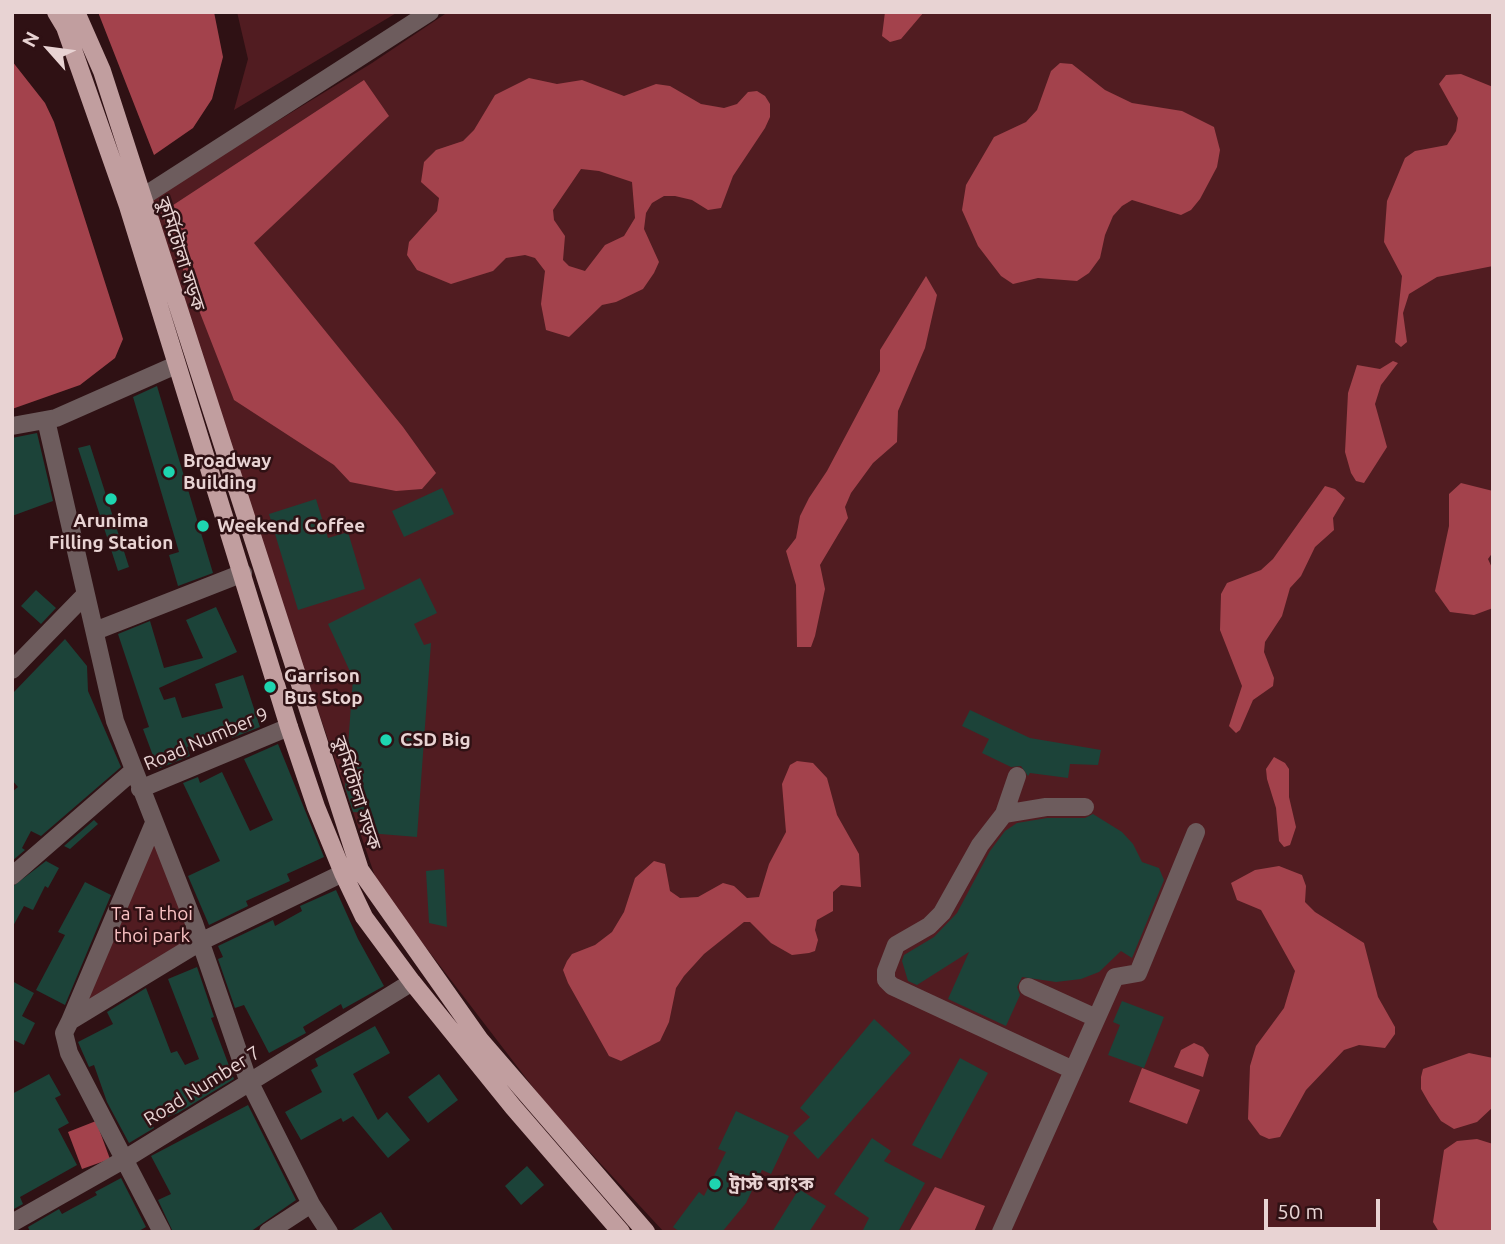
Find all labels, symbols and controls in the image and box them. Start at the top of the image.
north arrow [14,14,84,84]
text: N [17,28,44,51]
street label: কুর্মিটোলা সড়ক [152,194,210,314]
place label: Broadway Building [183,450,271,494]
marker: Broadway Building [161,464,177,480]
marker: Arunima Filling Station [103,491,119,507]
place label: Arunima Filling Station [49,510,173,554]
place label: Weekend Coffee [217,515,365,537]
marker: Weekend Coffee [195,518,211,534]
place label: Garrison Bus Stop [284,665,363,709]
marker: Garrison Bus Stop [262,679,278,695]
street label: Road Number 9 [140,703,272,775]
place label: CSD Big [400,729,471,751]
marker: CSD Big [378,732,394,748]
street label: কুর্মিটোলা সড়ক [328,733,386,853]
park label: Ta Ta thoi thoi park [111,903,193,947]
street label: Road Number 7 [140,1041,264,1131]
place label: ট্রাস্ট ব্যাংক [729,1173,814,1195]
marker: ট্রাস্ট ব্যাংক [707,1176,723,1192]
scale bar [1267,1184,1382,1228]
text: 50 m [1277,1199,1324,1223]

